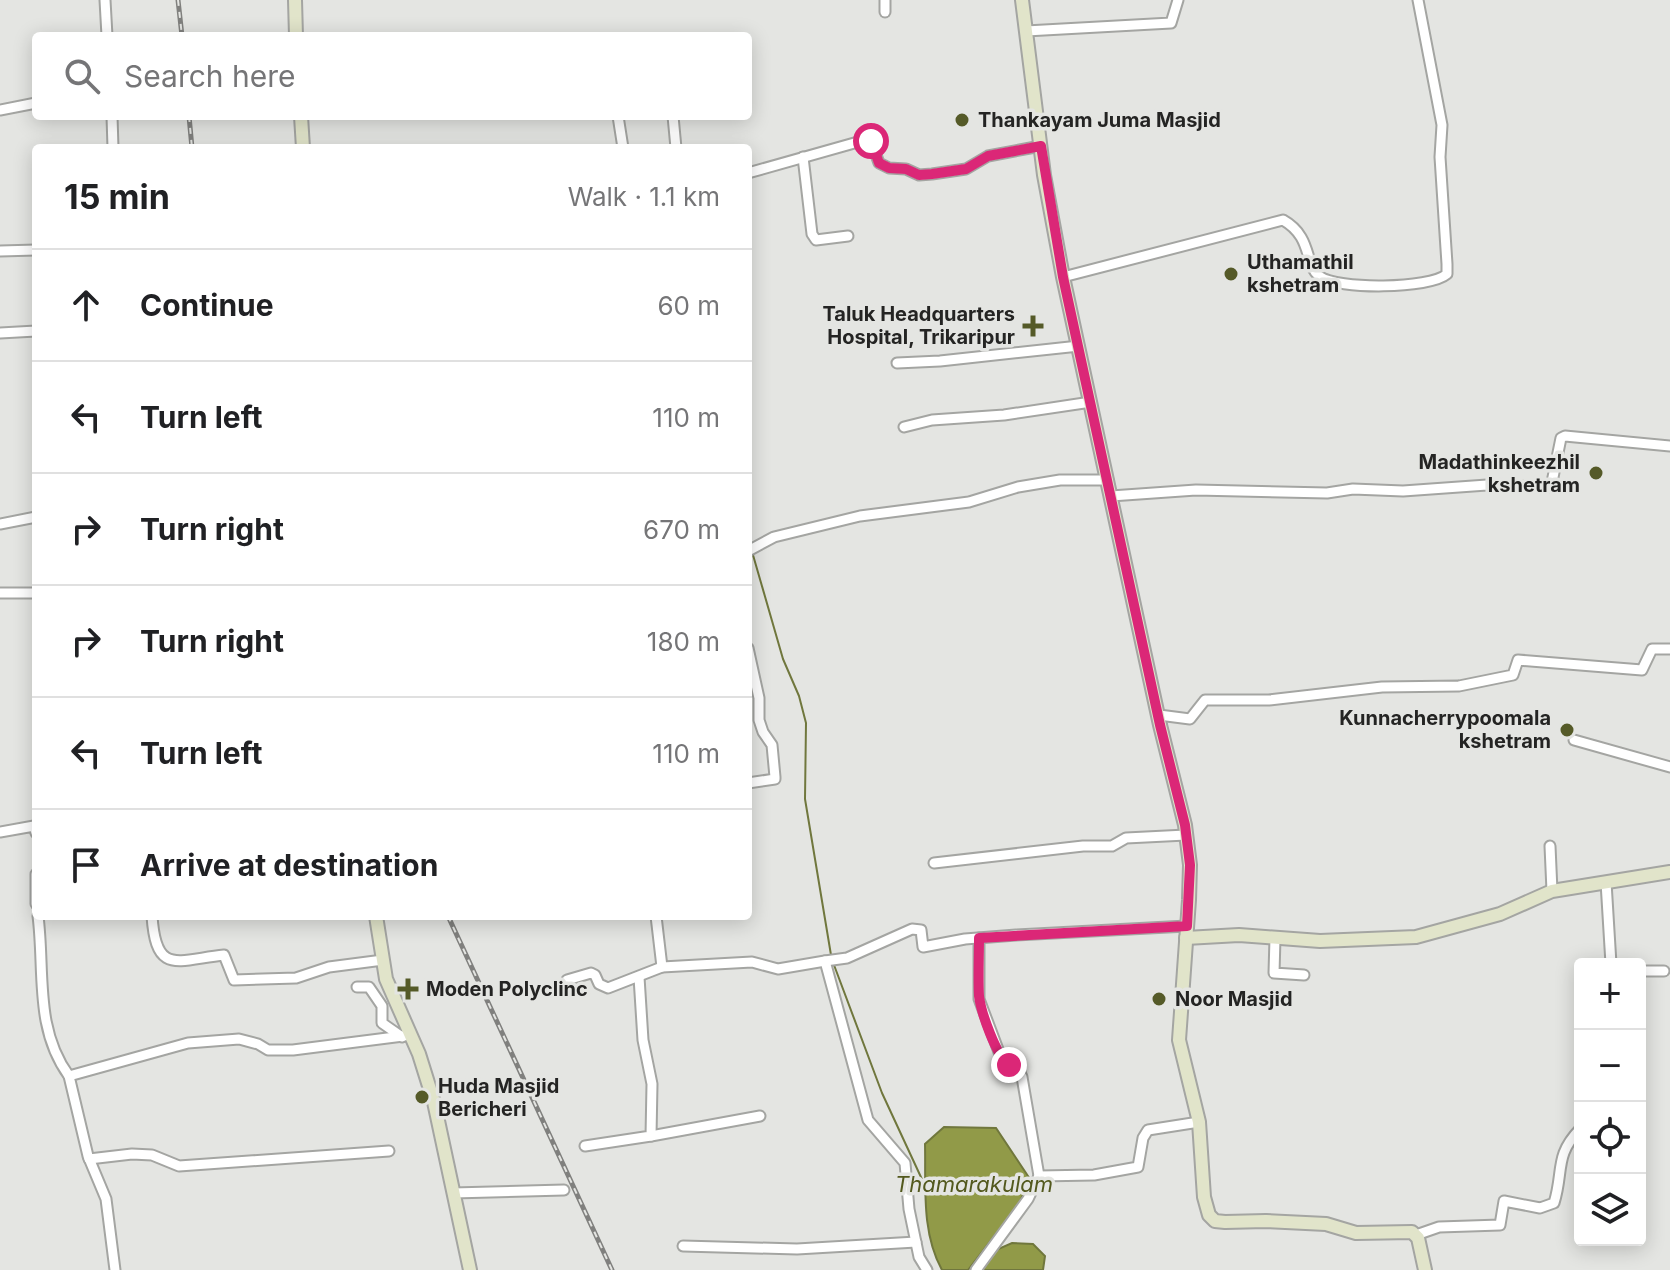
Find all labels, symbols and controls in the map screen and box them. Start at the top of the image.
search box [32,32,752,120]
icon: search [60,54,104,98]
text: Search here [124,58,296,94]
place label: Thankayam Juma Masjid [978,108,1221,132]
marker: Thankayam Juma Masjid [953,111,971,129]
route start [853,123,889,159]
text: 15 min [64,176,170,217]
text: Walk · 1.1 km [568,181,720,212]
place label: Uthamathil kshetram [1247,250,1354,297]
marker: Uthamathil kshetram [1222,265,1240,283]
icon: ahead [64,283,108,327]
text: Continue [140,287,274,323]
text: 60 m [657,290,720,321]
place label: Taluk Headquarters Hospital, Trikaripur [822,302,1015,349]
marker: Taluk Headquarters Hospital, Trikaripur [1022,315,1044,337]
icon: left [64,395,108,439]
text: Turn left [140,399,262,435]
text: 110 m [652,402,720,433]
place label: Madathinkeezhil kshetram [1419,450,1580,497]
marker: Madathinkeezhil kshetram [1587,464,1605,482]
icon: right [64,507,108,551]
text: Turn right [140,511,284,547]
text: 670 m [643,514,720,545]
icon: right [64,619,108,663]
text: Turn right [140,623,284,659]
text: 180 m [647,626,720,657]
place label: Kunnacherrypoomala kshetram [1339,706,1551,753]
marker: Kunnacherrypoomala kshetram [1558,721,1576,739]
icon: left [64,731,108,775]
text: Turn left [140,735,262,771]
text: 110 m [652,738,720,769]
icon: arrive [64,843,108,887]
text: Arrive at destination [140,847,438,883]
map controls [1574,958,1646,1246]
button: + [1574,958,1646,1030]
place label: Moden Polyclinc [426,977,588,1001]
marker: Moden Polyclinc [397,978,419,1000]
place label: Noor Masjid [1175,987,1293,1011]
marker: Noor Masjid [1150,990,1168,1008]
button: − [1574,1030,1646,1102]
route end [991,1047,1027,1083]
place label: Huda Masjid Bericheri [438,1074,559,1121]
marker: Huda Masjid Bericheri [413,1088,431,1106]
button: locate [1574,1102,1646,1174]
water label: Thamarakulam [895,1171,1053,1197]
button: layers [1574,1174,1646,1246]

